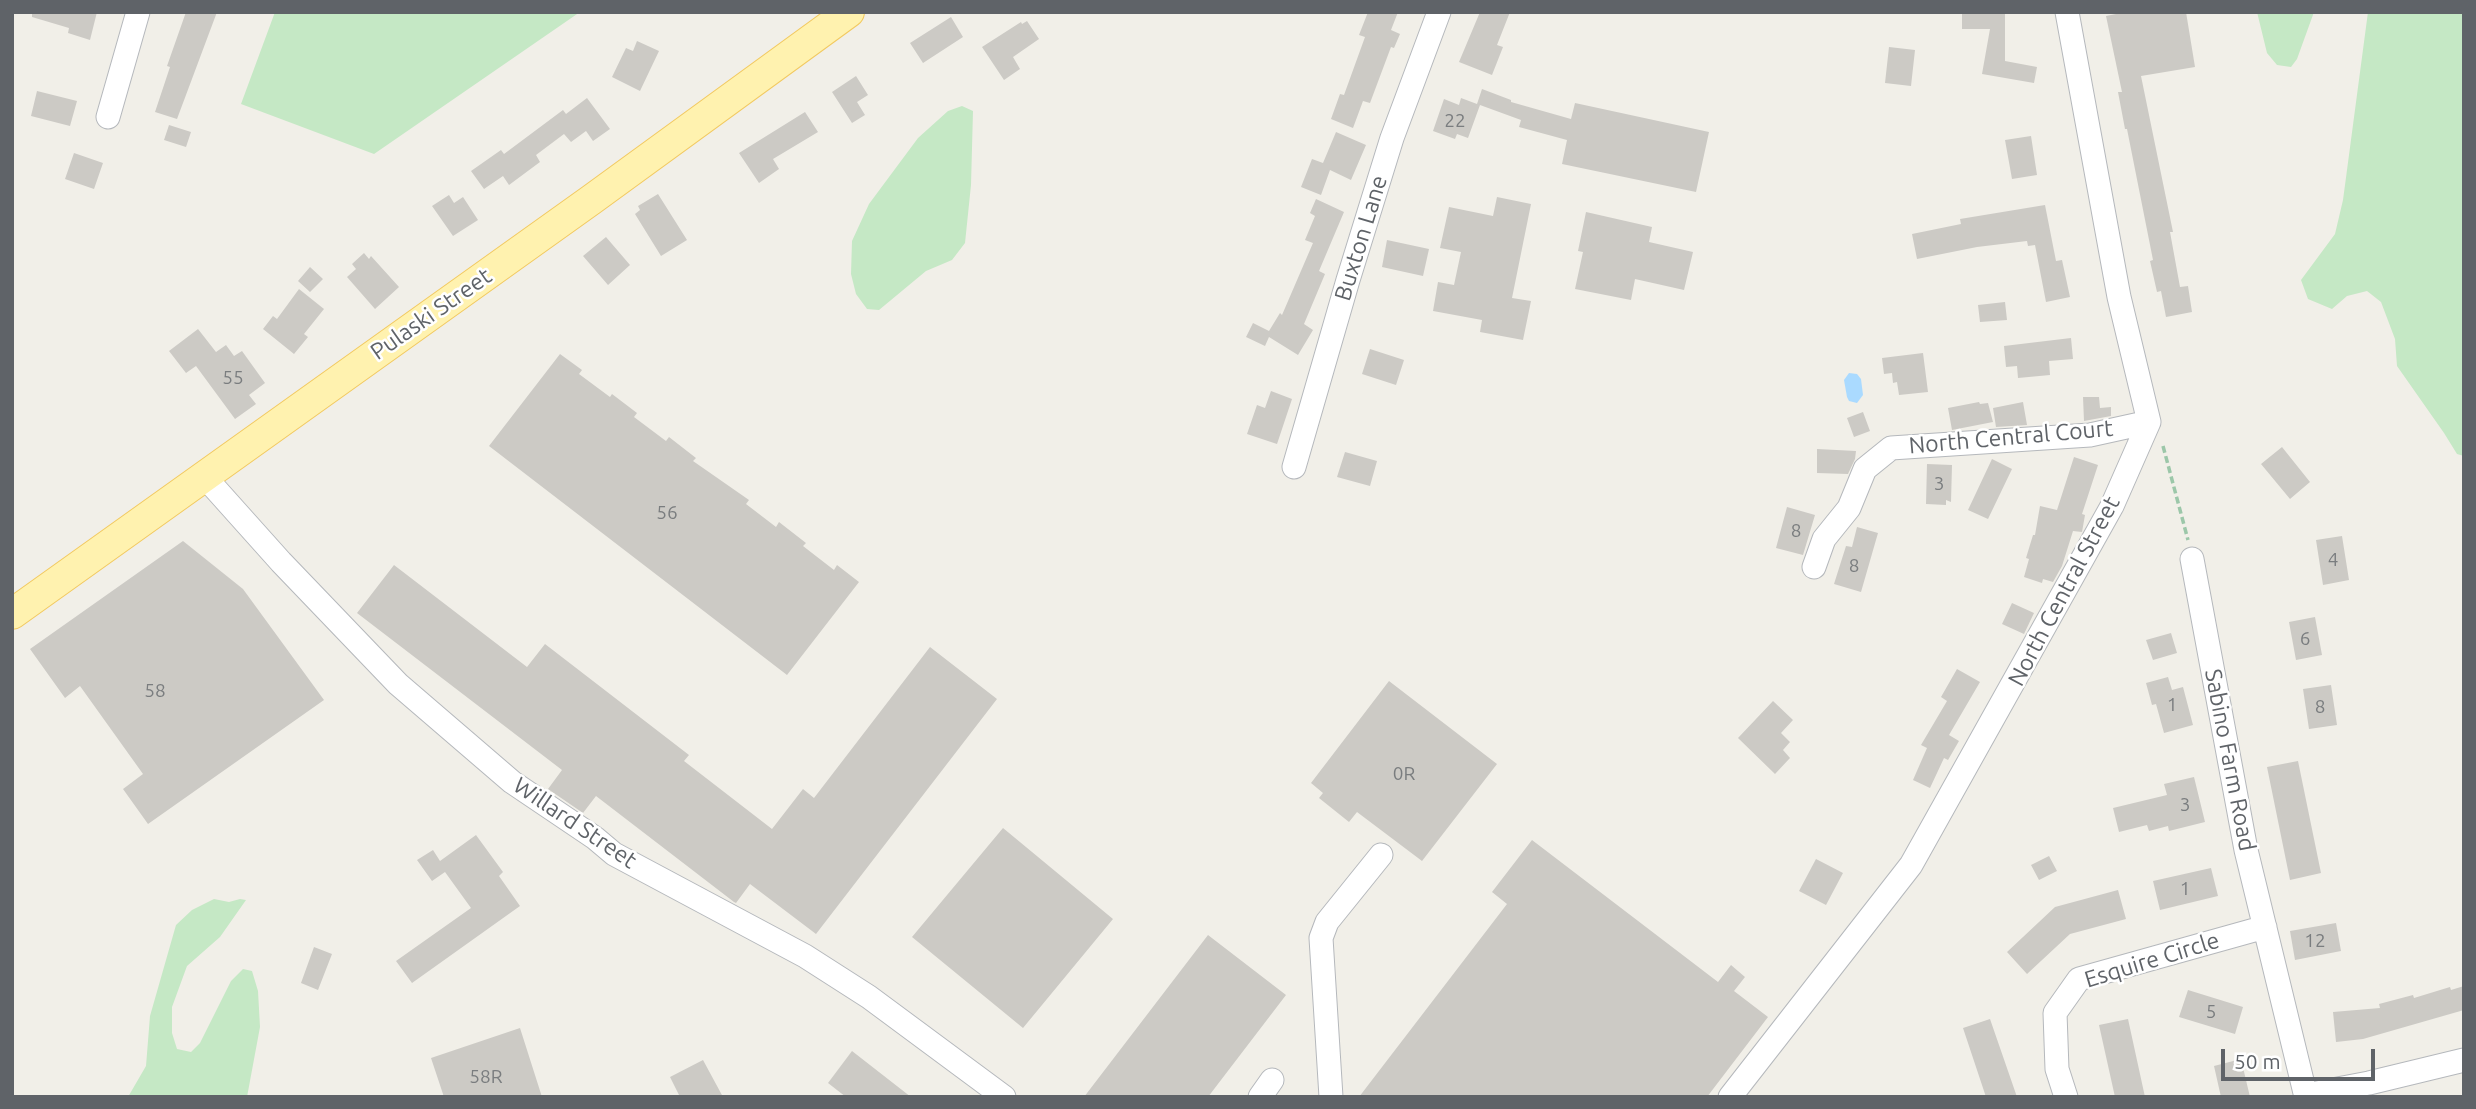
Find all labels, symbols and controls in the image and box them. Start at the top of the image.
house number: 22 [1444,110,1466,132]
street label: Buxton Lane [1329,172,1393,304]
street label: Pulaski Street [365,262,497,366]
house number: 55 [222,367,244,389]
street label: North Central Court [1908,414,2114,460]
house number: 3 [1934,473,1944,495]
street label: North Central Street [2002,491,2126,691]
house number: 56 [656,502,678,524]
house number: 8 [1791,520,1801,542]
house number: 4 [2328,549,2338,571]
house number: 8 [1849,555,1859,577]
house number: 6 [2300,628,2310,650]
street label: Sabino Farm Road [2199,667,2261,853]
house number: 58 [144,680,166,702]
house number: 1 [2167,694,2177,716]
house number: 8 [2315,696,2325,718]
house number: 0R [1393,763,1415,785]
street label: Willard Street [508,772,642,874]
house number: 3 [2180,794,2190,816]
house number: 1 [2180,878,2190,900]
street label: Esquire Circle [2081,926,2223,994]
house number: 12 [2304,930,2326,952]
house number: 5 [2206,1001,2216,1023]
scale bar [2224,1036,2378,1080]
text: 50 m [2234,1049,2281,1073]
house number: 58R [469,1066,503,1088]

